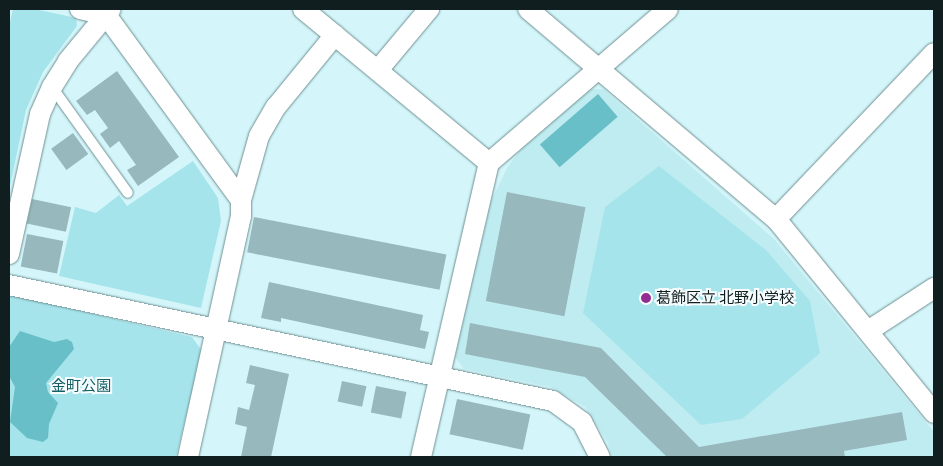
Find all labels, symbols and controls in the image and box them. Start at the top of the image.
place label: 葛飾区立 北野小学校 [656,289,794,307]
marker: 葛飾区立 北野小学校 [640,292,652,304]
park label: 金町公園 [51,377,111,395]

